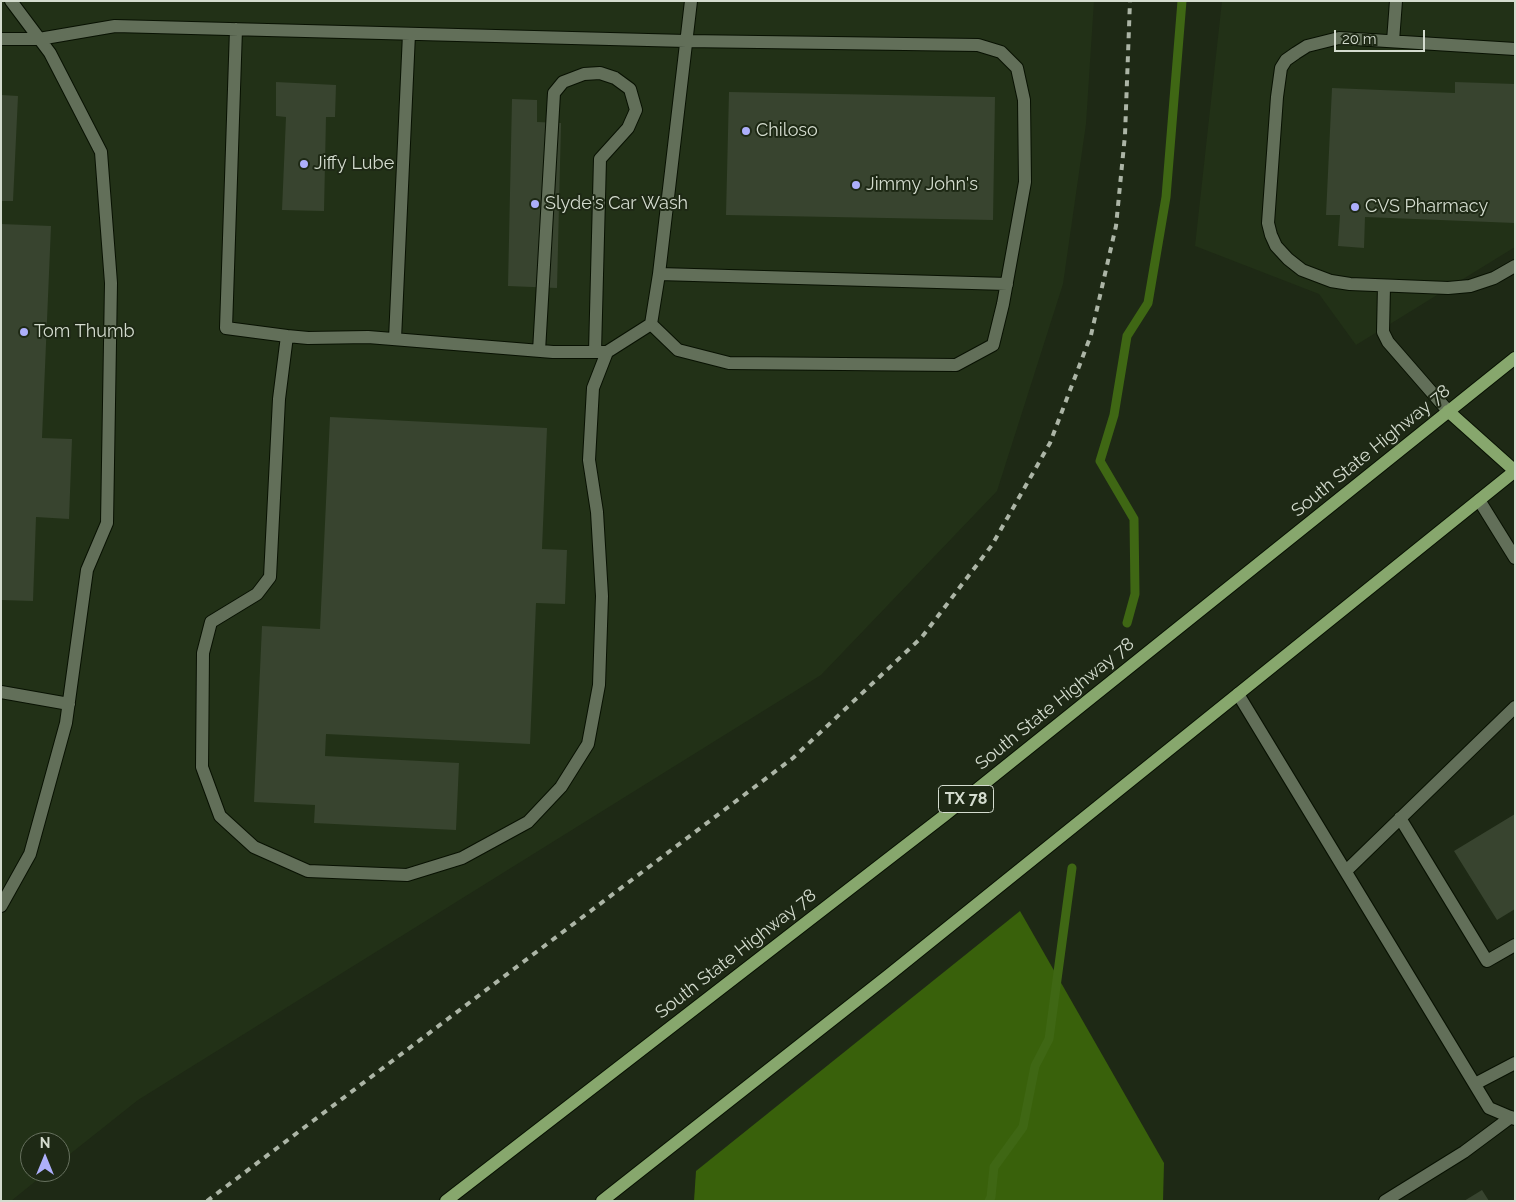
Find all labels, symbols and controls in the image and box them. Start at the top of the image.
scale bar [1336,20,1427,52]
text: 20 m [1342,30,1377,48]
place label: Chiloso [756,120,818,142]
marker: Chiloso [740,125,752,137]
place label: Jiffy Lube [314,153,394,175]
marker: Jiffy Lube [298,158,310,170]
place label: Jimmy John's [866,174,978,196]
marker: Jimmy John's [850,179,862,191]
place label: Slyde's Car Wash [545,193,688,215]
place label: CVS Pharmacy [1365,196,1488,218]
marker: Slyde's Car Wash [529,198,541,210]
marker: CVS Pharmacy [1349,201,1361,213]
place label: Tom Thumb [34,321,135,343]
marker: Tom Thumb [18,326,30,338]
street label: South State Highway 78 [1287,380,1455,522]
street label: South State Highway 78 [971,633,1139,775]
road number: TX 78 [938,786,994,812]
street label: South State Highway 78 [651,884,821,1024]
north arrow [20,1132,70,1182]
text: N [40,1135,50,1151]

